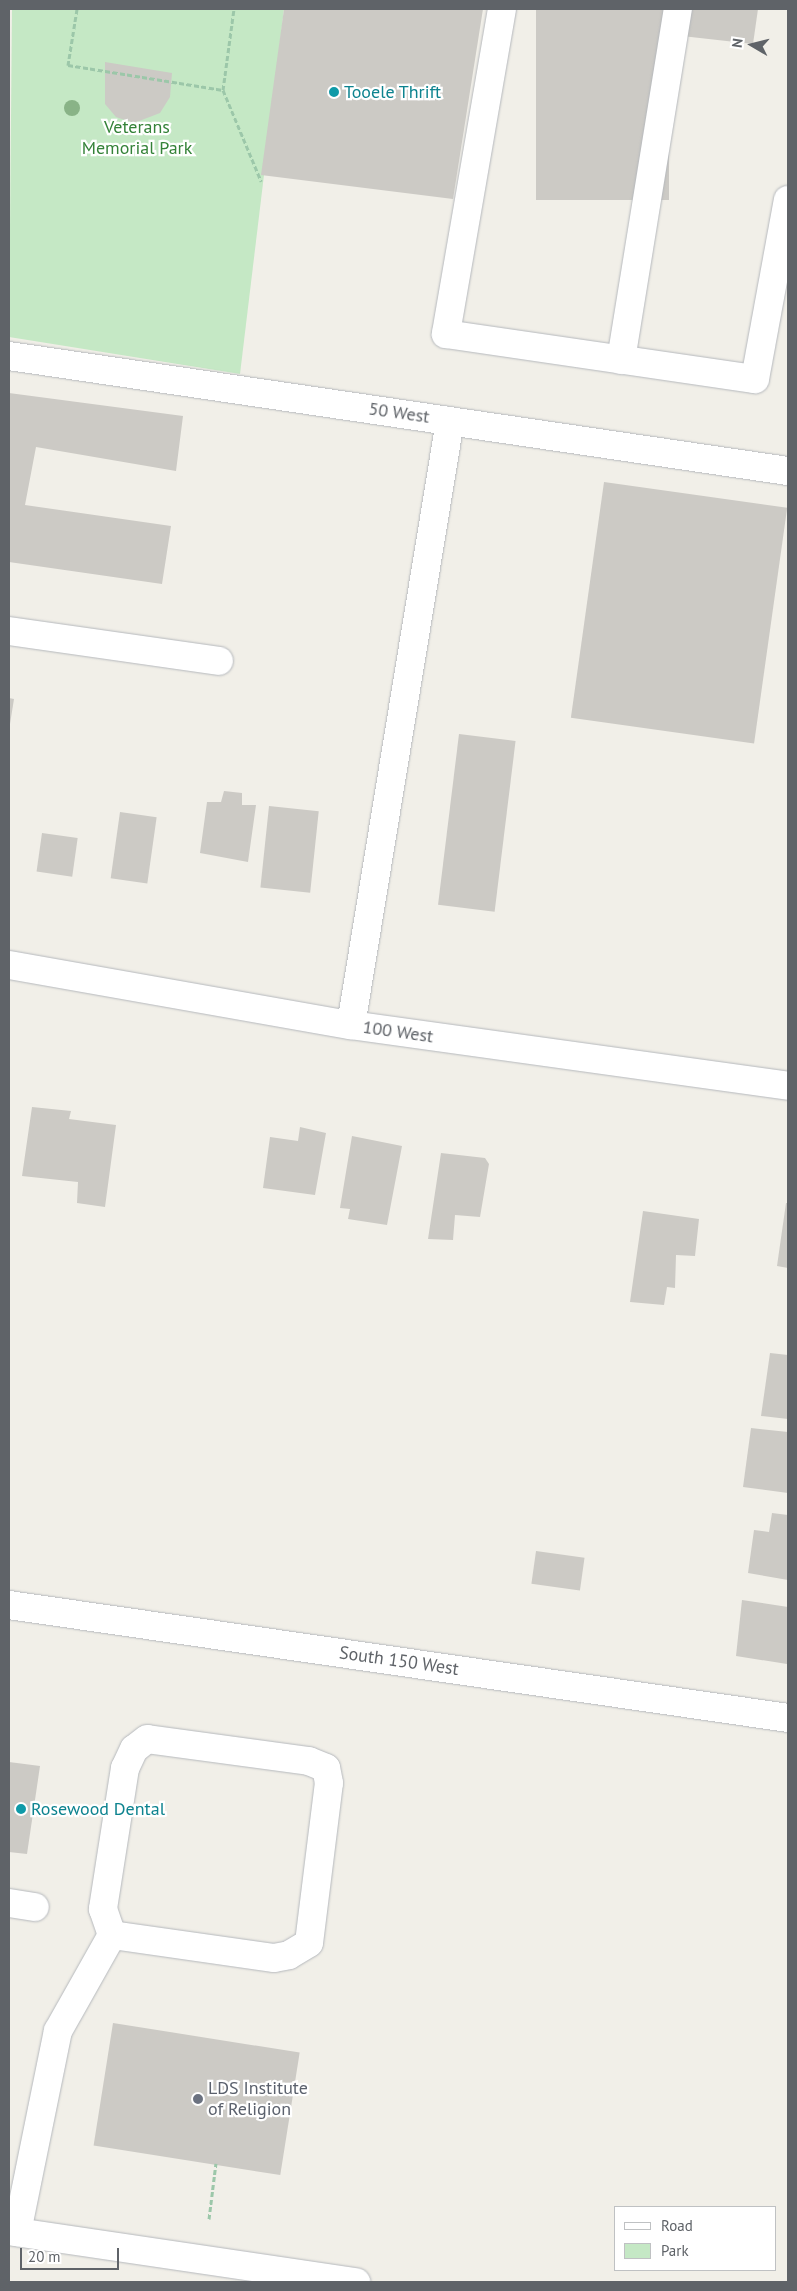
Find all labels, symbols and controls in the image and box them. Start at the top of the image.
north arrow [727,20,777,70]
text: N [728,37,747,49]
place label: Tooele Thrift [344,81,442,103]
marker: Tooele Thrift [328,86,340,98]
park label: Veterans Memorial Park [82,117,192,160]
street label: 50 West [367,398,431,428]
street label: 100 West [361,1016,435,1048]
street label: South 150 West [338,1642,460,1680]
place label: Rosewood Dental [31,1798,165,1820]
marker: Rosewood Dental [15,1803,27,1815]
place label: LDS Institute of Religion [208,2078,308,2120]
marker: LDS Institute of Religion [192,2093,204,2105]
legend [614,2206,777,2271]
text: Road [661,2216,693,2235]
scale bar [22,2238,121,2270]
text: Park [661,2241,689,2260]
text: 20 m [28,2247,61,2266]

